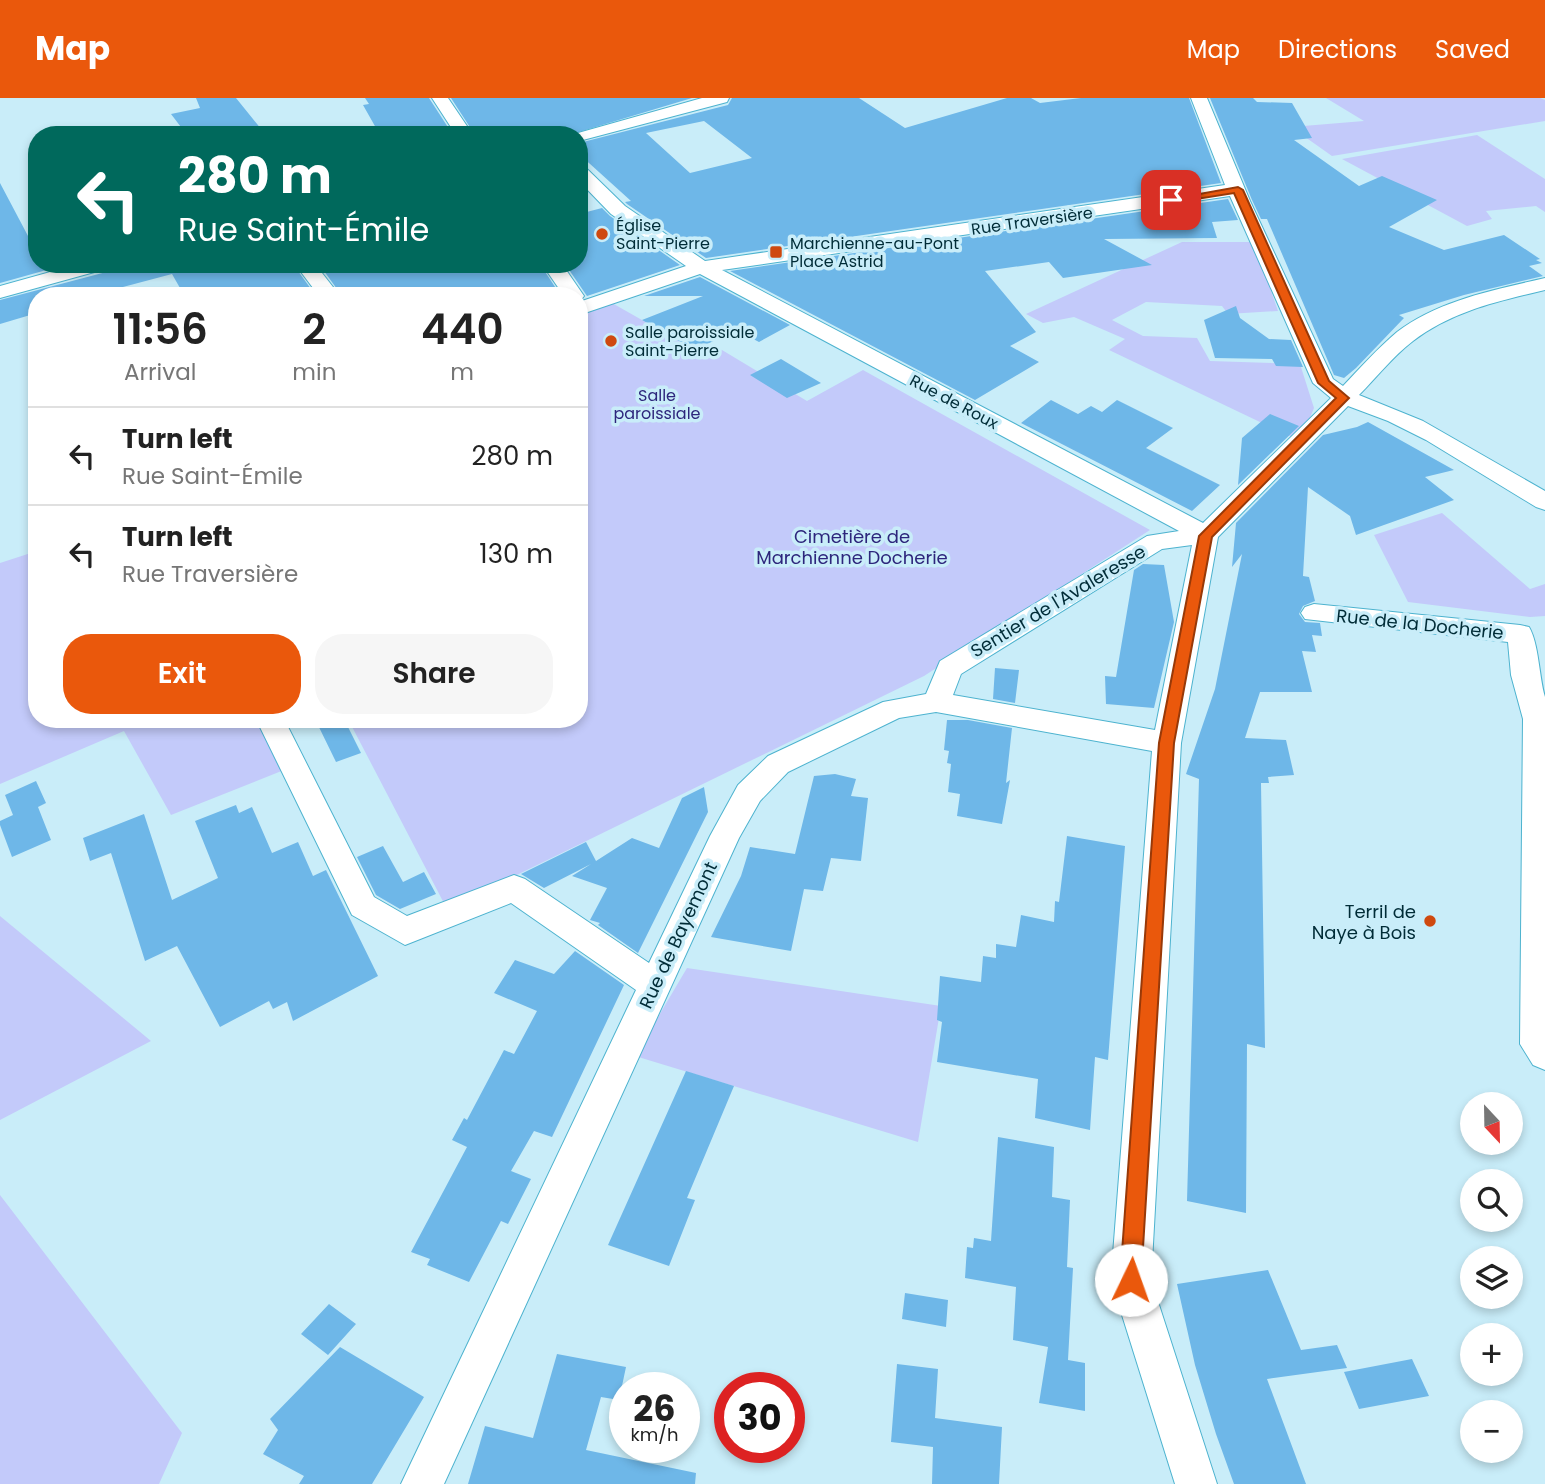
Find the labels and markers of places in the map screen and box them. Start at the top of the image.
pin [1141,170,1201,230]
place label: Église Saint-Pierre [616,214,710,255]
marker: Église Saint-Pierre [594,226,610,242]
place label: Marchienne-au-Pont Place Astrid [790,232,959,273]
marker: Marchienne-au-Pont Place Astrid [768,244,784,260]
place label: Salle paroissiale Saint-Pierre [625,321,754,362]
marker: Salle paroissiale Saint-Pierre [603,333,619,349]
place label: Terril de Naye à Bois [1312,899,1416,945]
marker: Terril de Naye à Bois [1422,913,1438,929]

